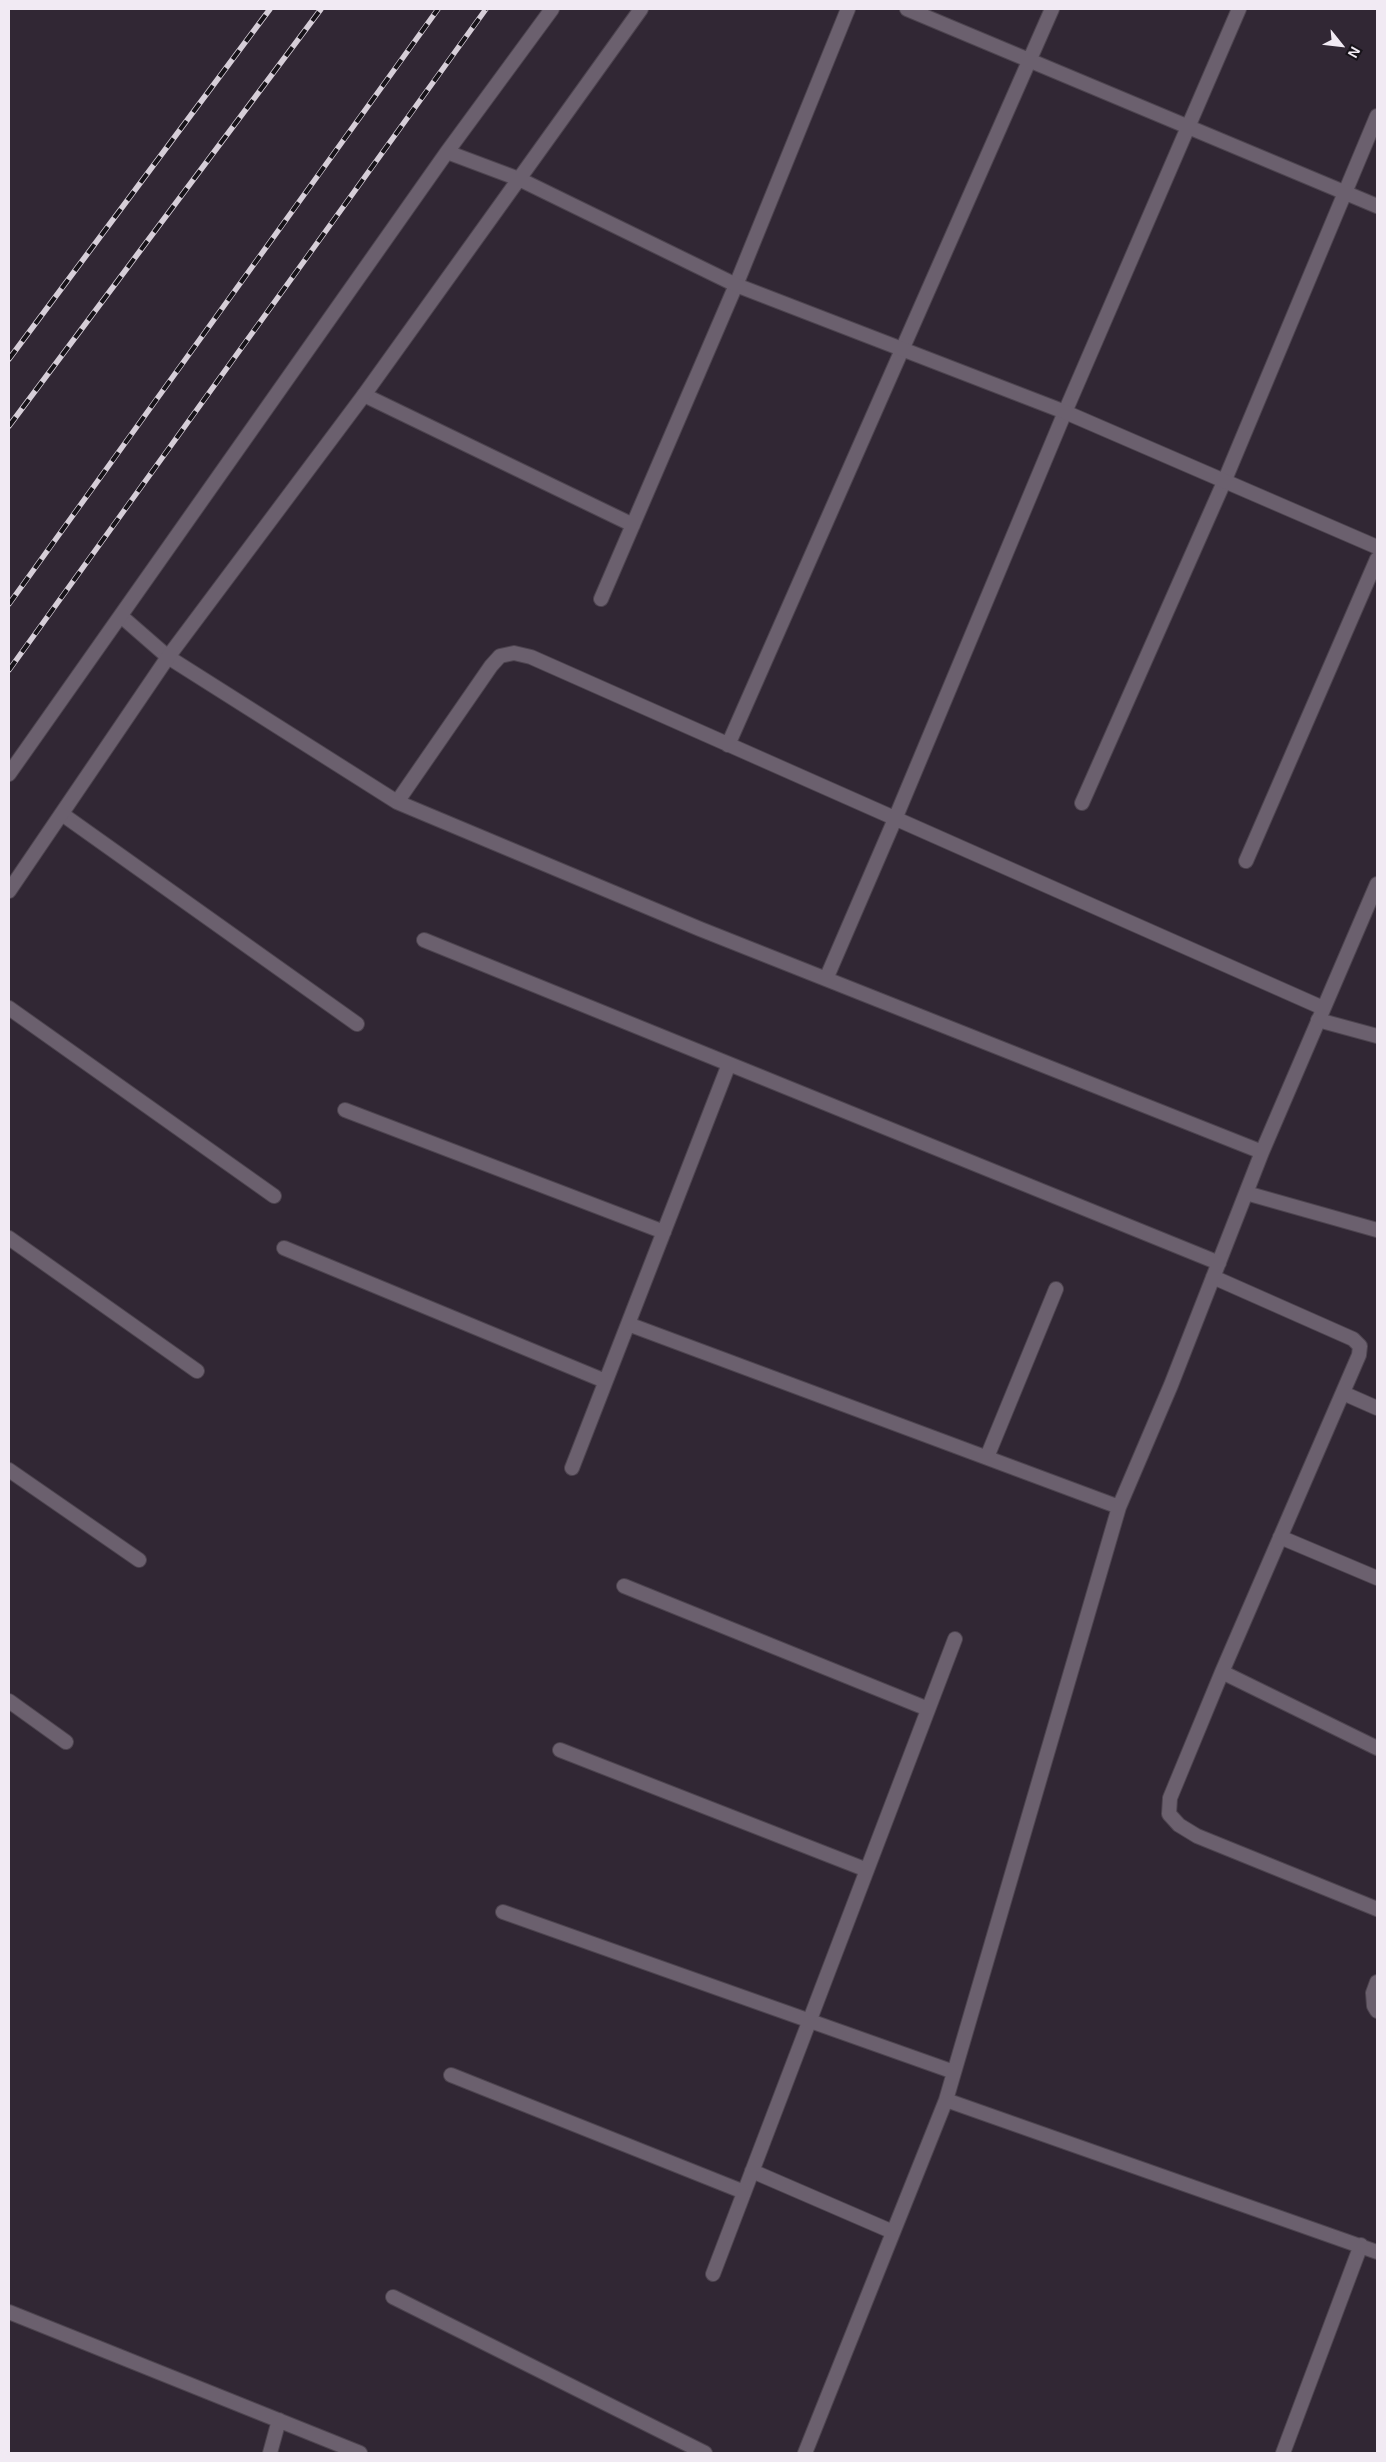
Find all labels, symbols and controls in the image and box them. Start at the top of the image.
north arrow [1316,20,1366,70]
text: N [1345,44,1364,61]

